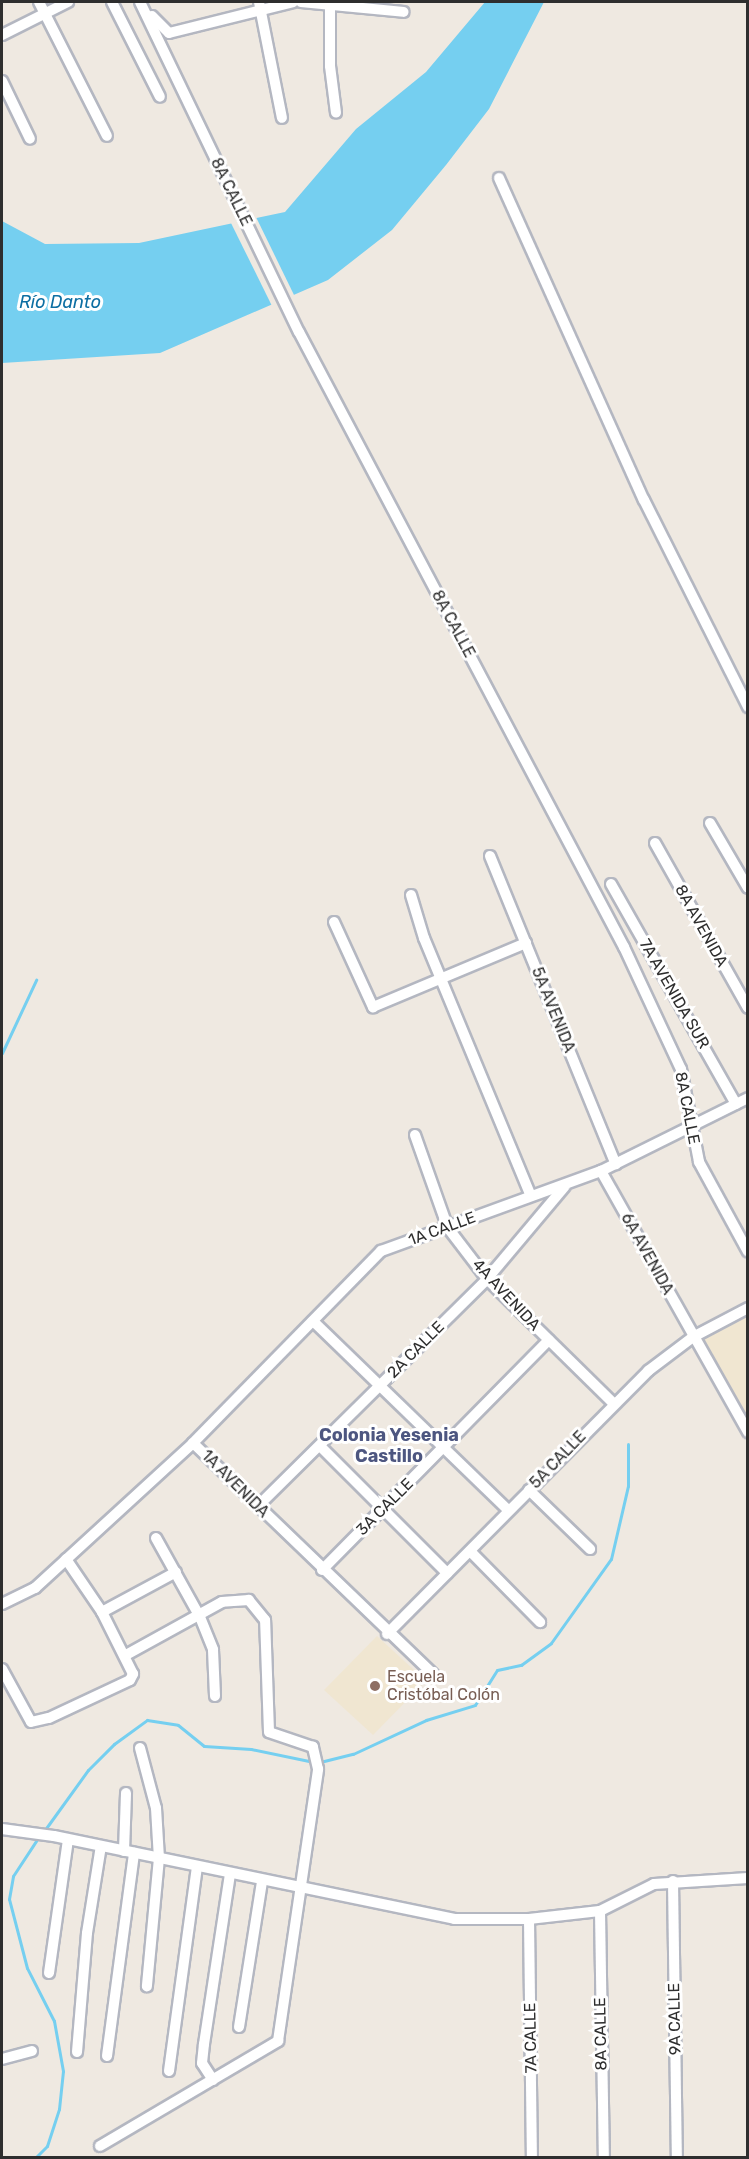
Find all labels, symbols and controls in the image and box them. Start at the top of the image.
street label: 8A CALLE [206,155,256,229]
water label: Río Danto [19,291,101,313]
street label: 8A CALLE [427,587,479,661]
street label: 8A AVENIDA [670,881,732,971]
street label: 7A AVENIDA SUR [634,935,714,1053]
street label: 5A AVENIDA [527,964,579,1056]
street label: 8A CALLE [671,1070,703,1146]
street label: 1A CALLE [406,1208,478,1250]
street label: 6A AVENIDA [616,1209,678,1299]
street label: 4A AVENIDA [468,1255,544,1335]
street label: 2A CALLE [383,1317,449,1383]
district label: Colonia Yesenia Castillo [319,1425,459,1468]
street label: 5A CALLE [526,1427,590,1493]
street label: 1A AVENIDA [197,1446,273,1522]
street label: 3A CALLE [352,1474,418,1540]
place label: Escuela Cristóbal Colón [387,1667,500,1705]
marker: Escuela Cristóbal Colón [368,1679,382,1693]
street label: 9A CALLE [665,1983,685,2055]
street label: 8A CALLE [591,1997,611,2071]
street label: 7A CALLE [521,2002,541,2074]

